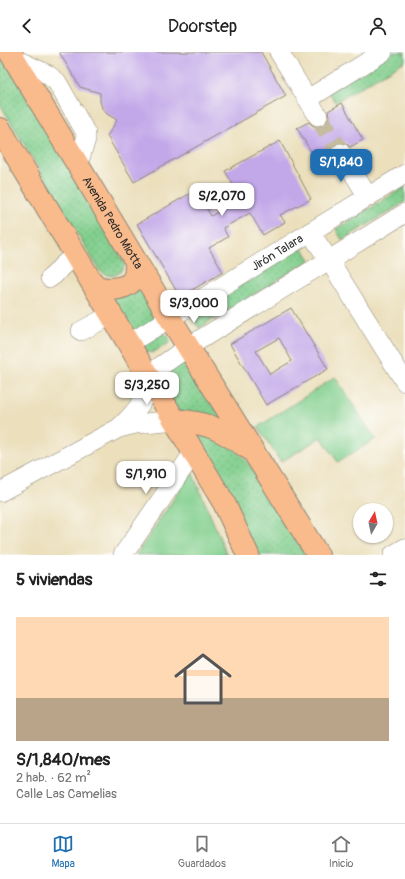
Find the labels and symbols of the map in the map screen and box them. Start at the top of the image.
pin: S/1,840 [304,149,378,183]
street label: Avenida Pedro Miotta [79,174,146,272]
pin: S/2,070 [185,183,259,217]
street label: Jirón Talara [248,231,306,274]
pin: S/3,000 [157,290,231,324]
pin: S/3,250 [110,372,184,406]
pin: S/1,910 [109,461,183,495]
north arrow [353,503,393,543]

